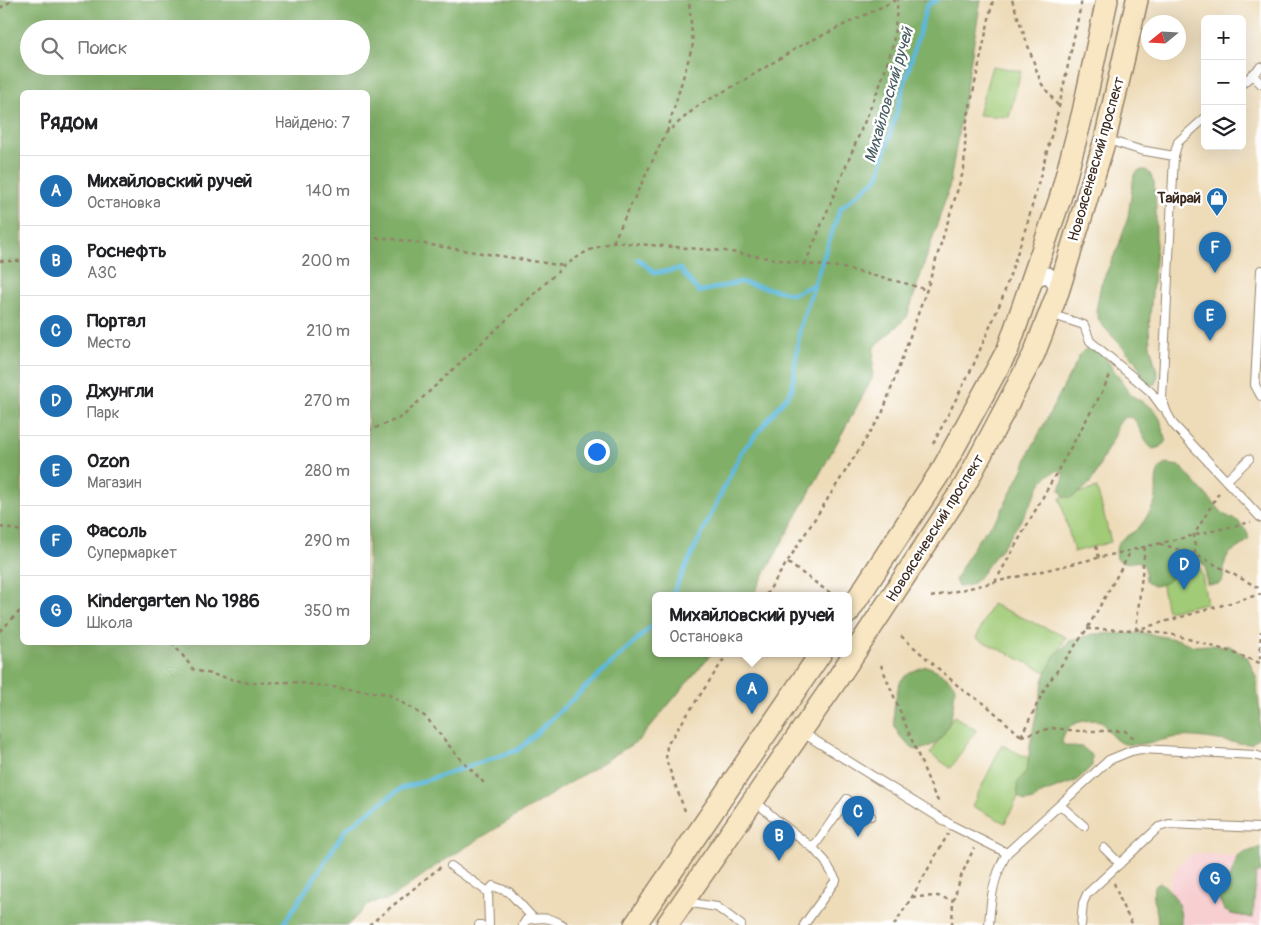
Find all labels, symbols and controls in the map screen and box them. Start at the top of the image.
north arrow [1141,15,1186,60]
map controls [1201,15,1246,150]
button: + [1201,15,1246,60]
search box [20,20,370,75]
water label: Михайловский ручей [860,24,918,165]
icon: search [38,34,66,62]
text: Поиск [78,36,128,60]
button: − [1201,60,1246,105]
street label: Новоясеневский проспект [1064,74,1129,244]
button: layers [1201,105,1246,150]
text: Рядом [40,109,98,136]
text: Найдено: 7 [274,113,350,133]
text: Михайловский ручей [87,169,252,193]
text: A [51,181,61,201]
text: 140 m [306,181,350,201]
shop icon: Тайрай [1205,186,1229,217]
place label: Тайрай [1156,189,1201,208]
text: Остановка [87,193,161,213]
pin: F [1199,232,1231,273]
text: Роснефть [87,239,167,263]
text: B [51,251,61,271]
text: 200 m [302,251,350,271]
text: АЗС [87,263,117,283]
pin: E [1194,300,1226,341]
text: Портал [87,309,146,333]
text: C [51,321,61,341]
text: 210 m [306,321,350,341]
text: Место [87,333,131,353]
text: Джунгли [87,379,153,403]
text: D [51,391,61,411]
text: 270 m [304,391,350,411]
text: Парк [87,403,120,423]
your location [584,439,610,465]
text: Ozon [87,449,130,473]
street label: Новоясеневский проспект [882,451,989,606]
text: E [52,461,60,481]
text: 280 m [304,461,350,481]
text: Магазин [87,473,142,493]
text: Фасоль [87,519,147,543]
text: F [51,531,61,551]
text: 290 m [304,531,350,551]
text: Супермаркет [87,543,177,563]
pin: D [1168,549,1200,590]
text: Kindergarten № 1986 [87,589,260,613]
popup [652,592,852,657]
text: G [51,601,61,621]
text: 350 m [304,601,350,621]
text: Михайловский ручей [669,603,835,627]
text: Школа [87,613,133,633]
text: Остановка [669,627,743,647]
pin: A [736,673,768,714]
pin: C [842,796,874,837]
pin: B [763,820,795,861]
pin: G [1199,863,1231,904]

